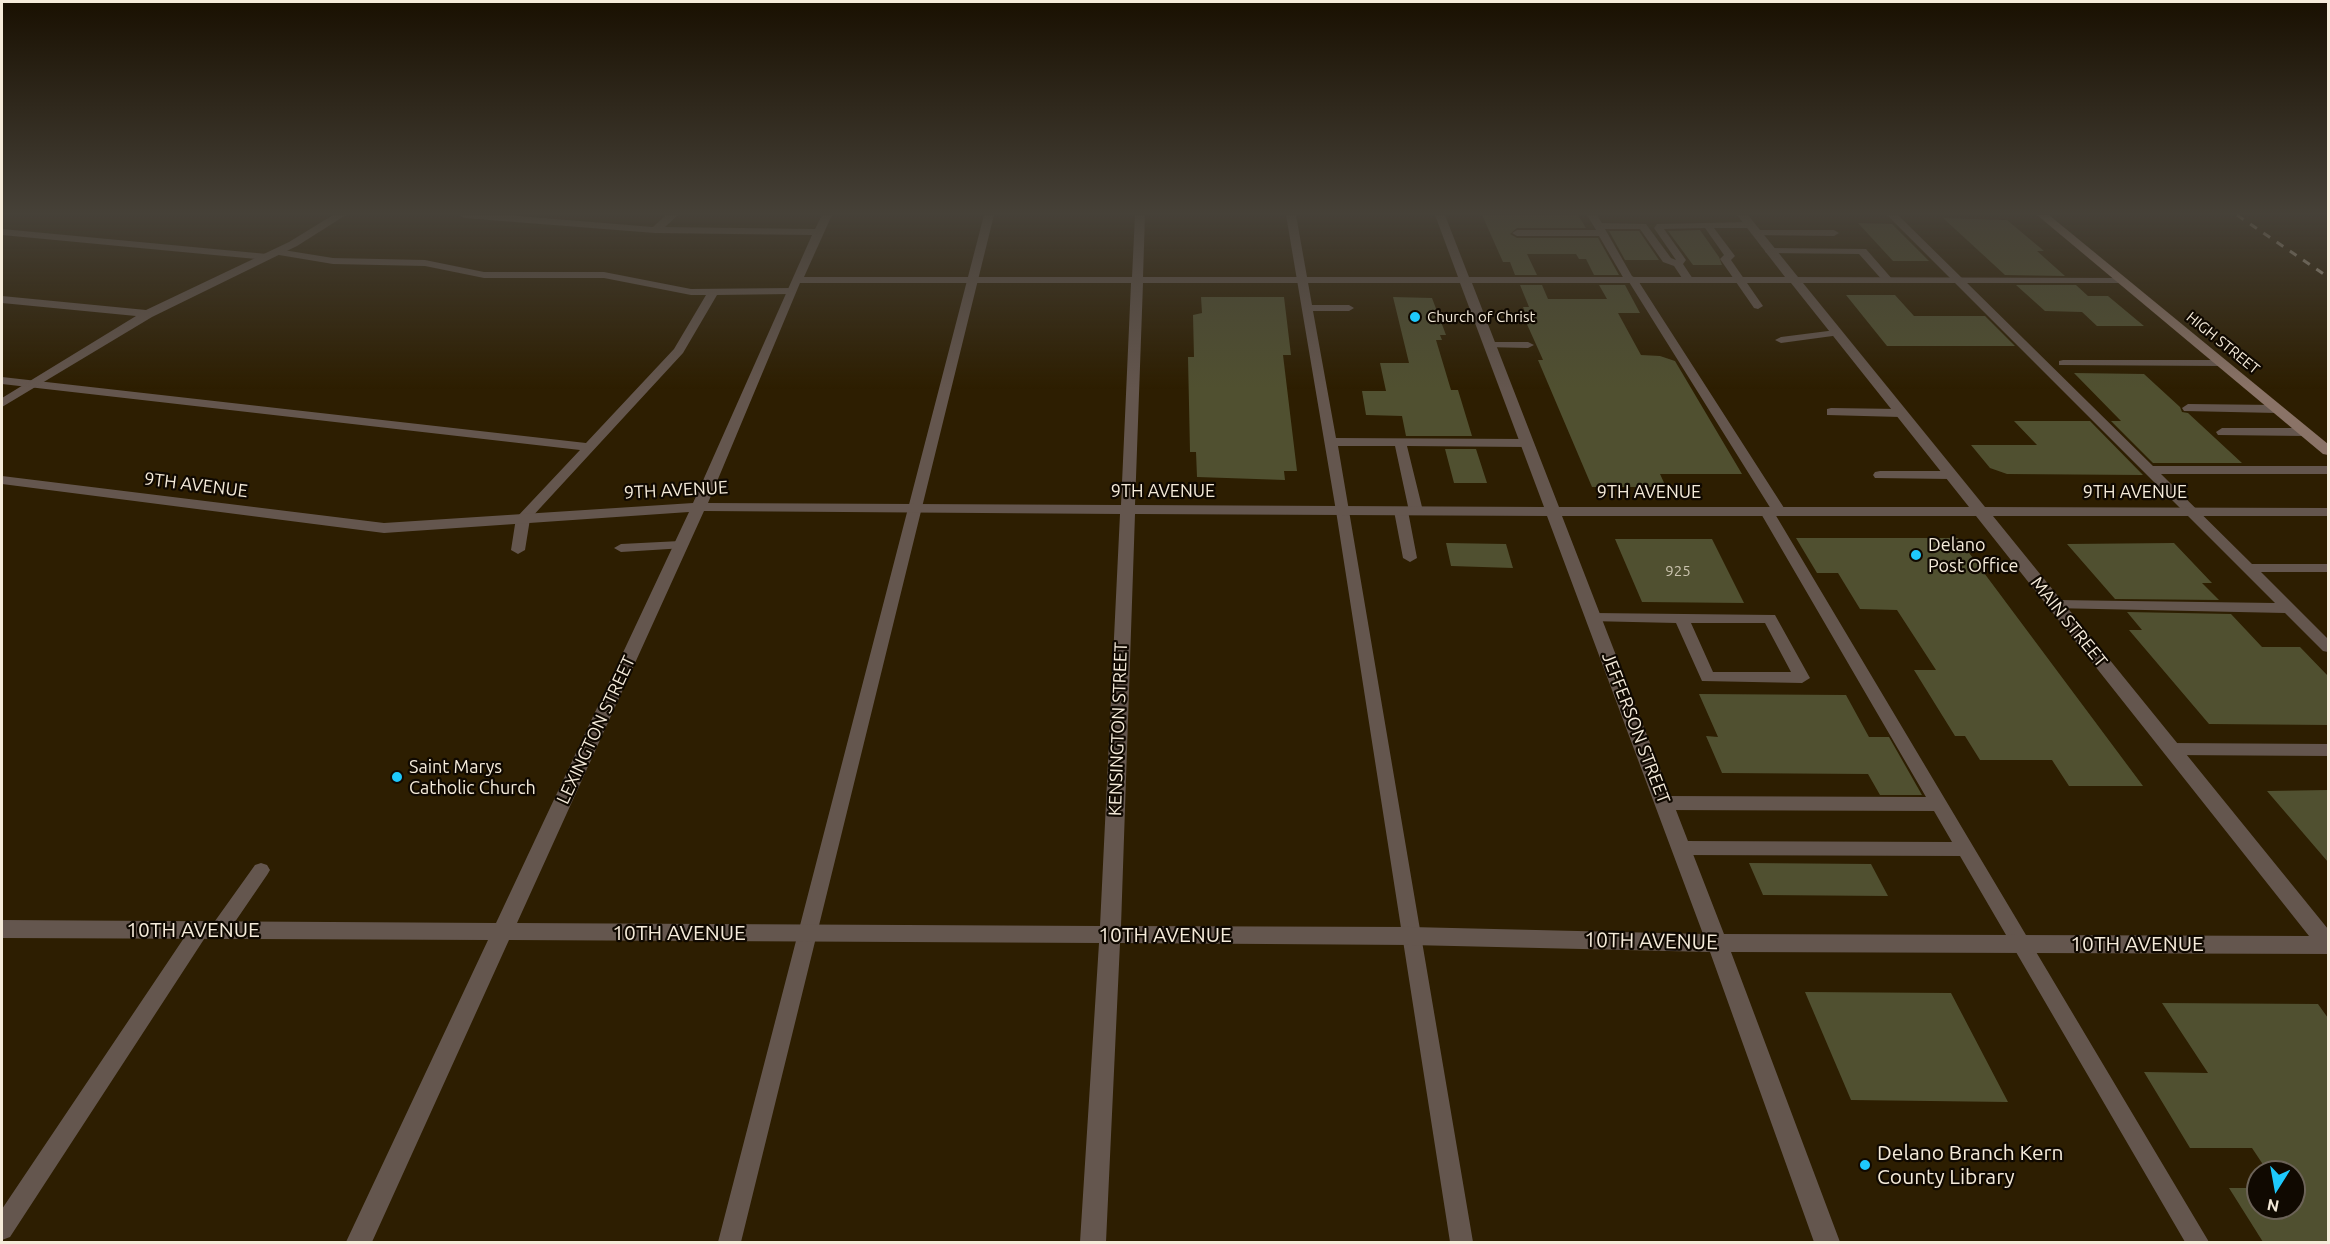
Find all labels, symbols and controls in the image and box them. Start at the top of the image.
place label: Church of Christ [1427,308,1535,326]
street label: HIGH STREET [2183,308,2263,378]
marker: Church of Christ [1408,310,1422,324]
street label: 9TH AVENUE [143,468,249,502]
street label: 9TH AVENUE [623,476,729,504]
street label: 9TH AVENUE [1111,480,1215,502]
street label: 9TH AVENUE [1597,481,1701,503]
street label: 9TH AVENUE [2083,481,2187,503]
place label: Delano Post Office [1928,534,2018,576]
marker: Delano Post Office [1909,548,1923,562]
house number: 925 [1665,562,1691,580]
street label: MAIN STREET [2026,573,2112,671]
street label: KENSINGTON STREET [1104,642,1132,816]
street label: JEFFERSON STREET [1597,649,1675,807]
street label: LEXINGTON STREET [552,652,640,808]
place label: Saint Marys Catholic Church [409,756,536,798]
marker: Saint Marys Catholic Church [390,770,404,784]
street label: 10TH AVENUE [126,917,260,943]
street label: 10TH AVENUE [612,920,746,946]
street label: 10TH AVENUE [1098,922,1232,948]
street label: 10TH AVENUE [1584,927,1718,955]
street label: 10TH AVENUE [2070,931,2204,957]
place label: Delano Branch Kern County Library [1877,1140,2064,1190]
marker: Delano Branch Kern County Library [1858,1158,1872,1172]
north arrow [2246,1160,2306,1220]
text: N [2265,1196,2281,1216]

